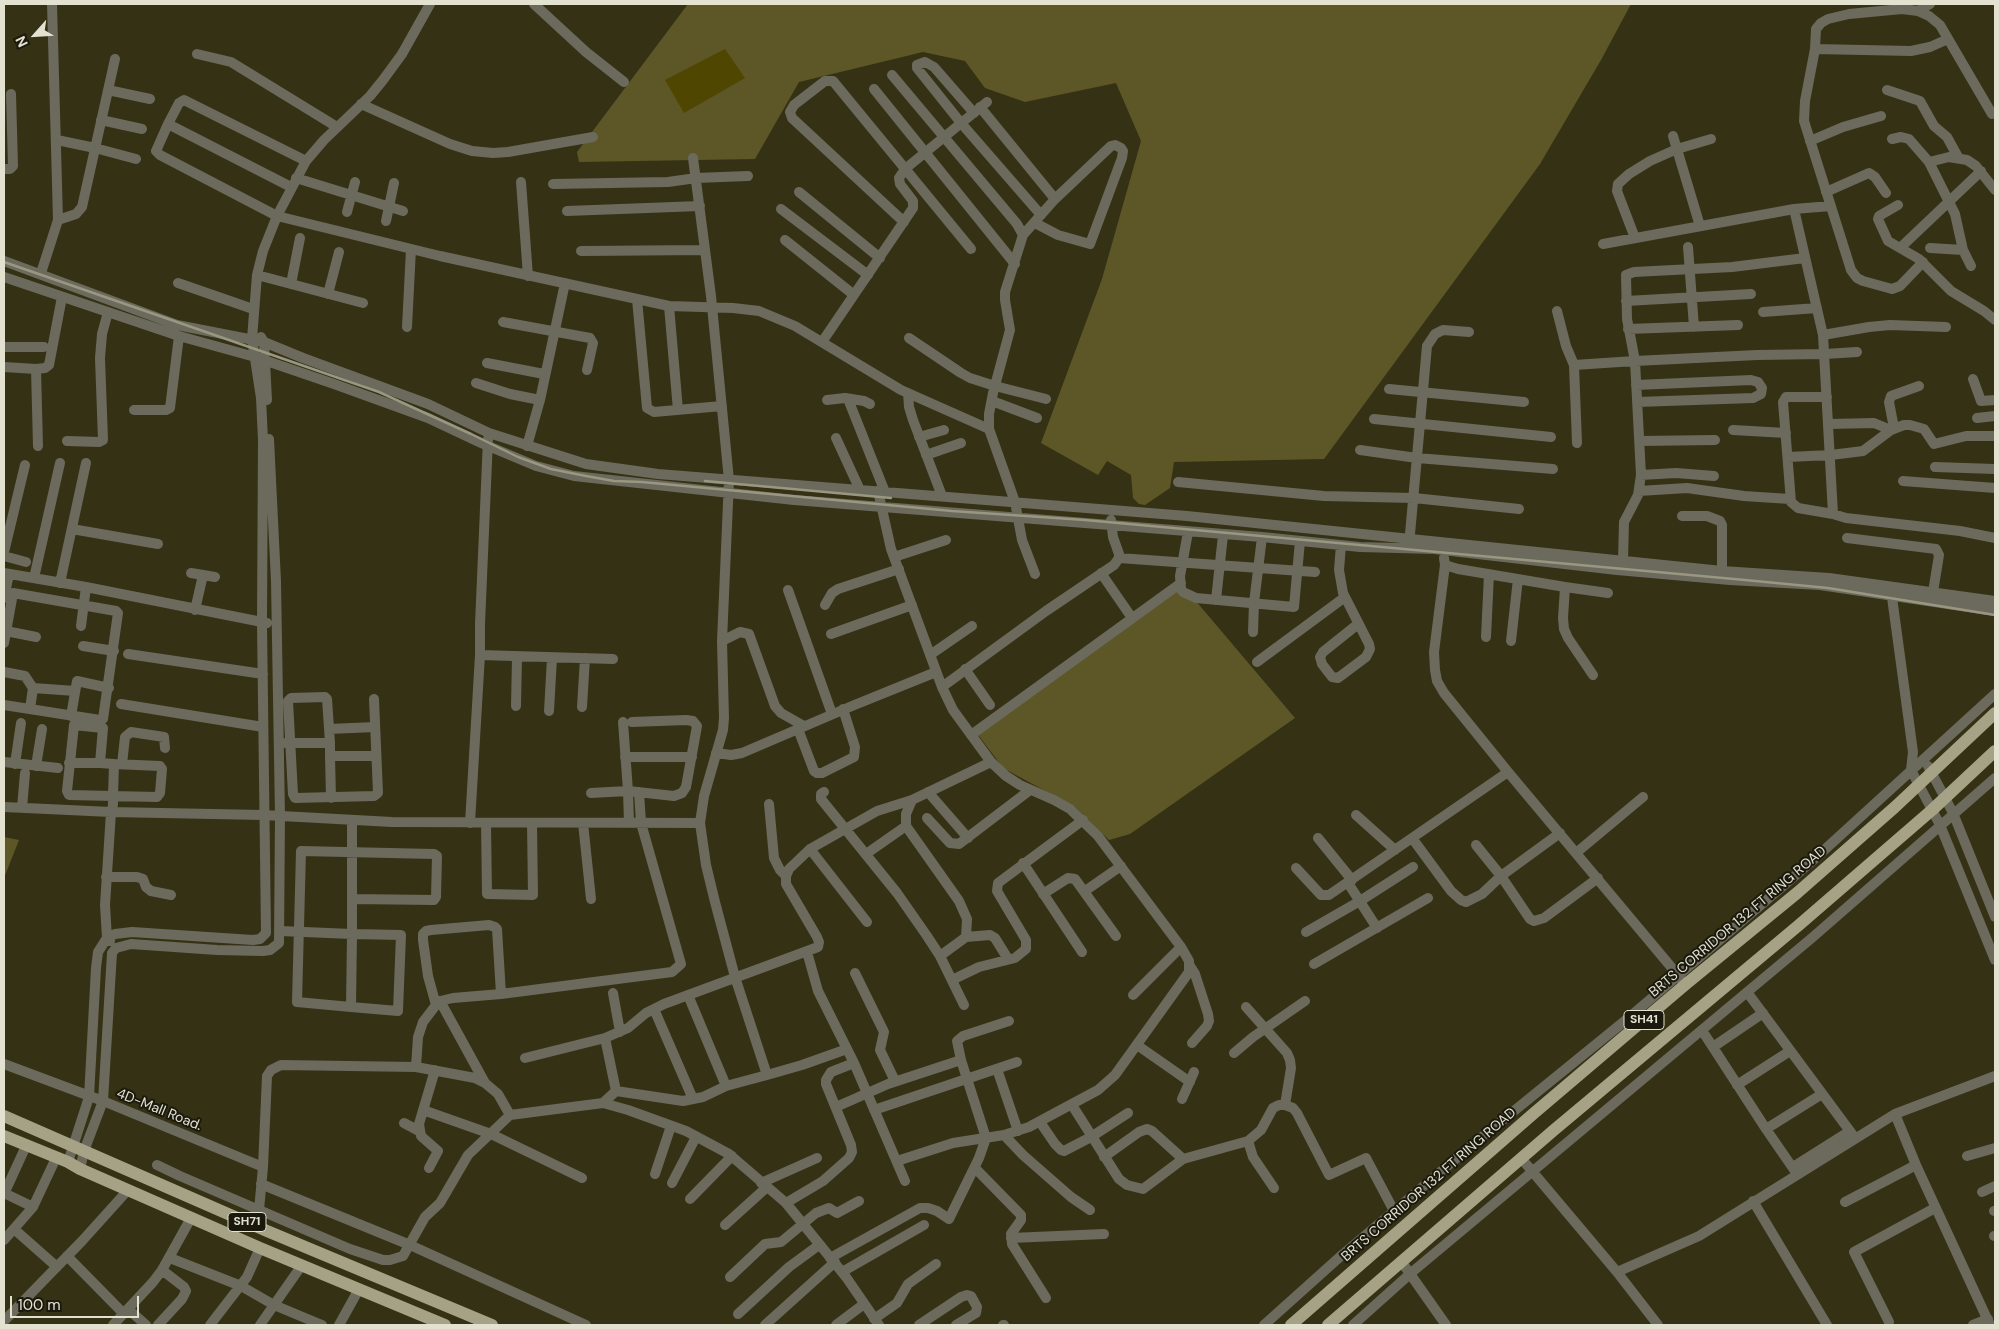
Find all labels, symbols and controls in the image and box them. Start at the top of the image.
north arrow [10,10,60,60]
text: N [11,33,32,50]
street label: BRTS CORRIDOR 132 FT RING ROAD [1646,843,1830,1001]
road number: SH41 [1624,1010,1664,1030]
street label: 4D-Mall Road. [114,1085,204,1135]
street label: BRTS CORRIDOR 132 FT RING ROAD [1338,1105,1520,1265]
road number: SH71 [228,1212,266,1232]
scale bar [12,1286,141,1318]
text: 100 m [18,1295,61,1315]

